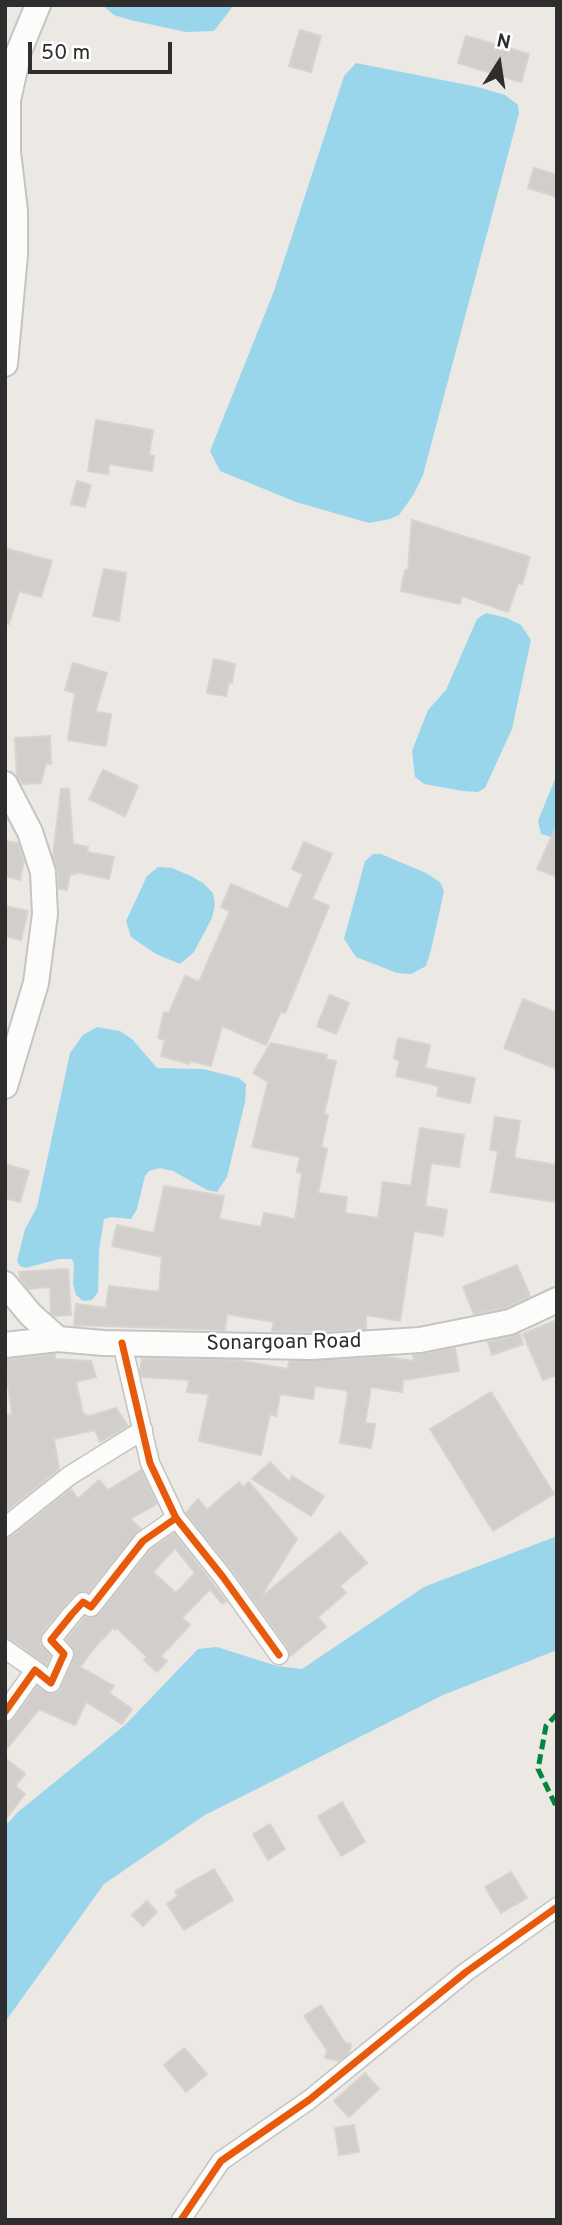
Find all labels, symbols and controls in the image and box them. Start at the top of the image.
scale bar [32,28,175,72]
north arrow [464,28,534,98]
text: N [494,29,513,56]
text: 50 m [41,40,90,67]
street label: Sonargoan Road [206,1330,362,1358]

